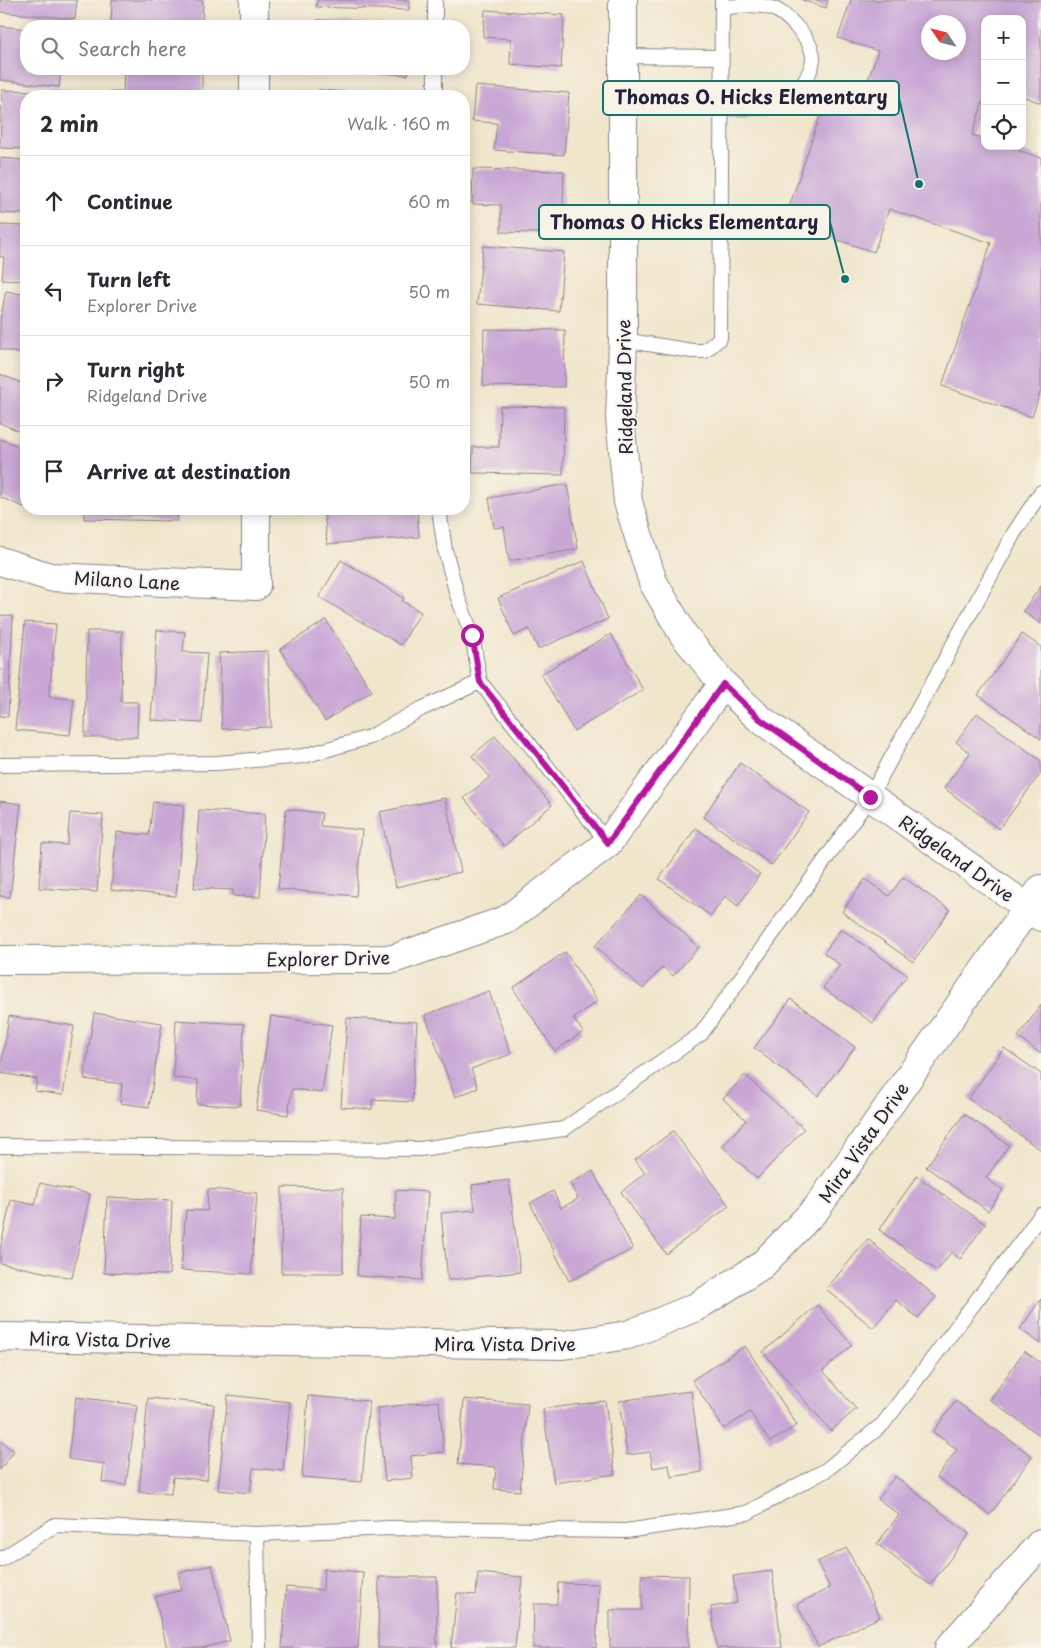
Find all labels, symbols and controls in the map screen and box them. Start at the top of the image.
north arrow [921,15,966,60]
map controls [981,15,1026,150]
button: + [981,15,1026,60]
search box [20,20,470,75]
icon: search [38,34,66,62]
text: Search here [78,34,187,62]
button: − [981,60,1026,105]
callout: Thomas O. Hicks Elementary [603,81,899,115]
text: Thomas O. Hicks Elementary [614,82,888,110]
button: locate [981,105,1026,150]
text: 2 min [40,107,99,139]
text: Walk · 160 m [347,111,450,135]
icon: ahead [40,187,68,215]
text: Continue [87,187,173,215]
text: 60 m [408,189,450,213]
callout: Thomas O Hicks Elementary [539,205,830,239]
text: Thomas O Hicks Elementary [550,207,818,235]
text: Turn left [87,265,171,293]
icon: left [40,277,68,305]
text: 50 m [409,279,450,303]
text: Explorer Drive [87,293,197,317]
street label: Ridgeland Drive [609,319,639,455]
text: Turn right [87,355,185,383]
icon: right [40,367,68,395]
text: 50 m [409,369,450,393]
text: Ridgeland Drive [87,383,207,407]
icon: arrive [40,457,68,485]
text: Arrive at destination [87,457,291,485]
street label: Milano Lane [73,564,181,596]
route start [461,624,484,647]
route end [859,786,882,809]
street label: Ridgeland Drive [894,808,1020,908]
street label: Explorer Drive [266,943,390,973]
street label: Mira Vista Drive [811,1076,915,1208]
street label: Mira Vista Drive [29,1324,171,1354]
street label: Mira Vista Drive [434,1330,576,1357]

